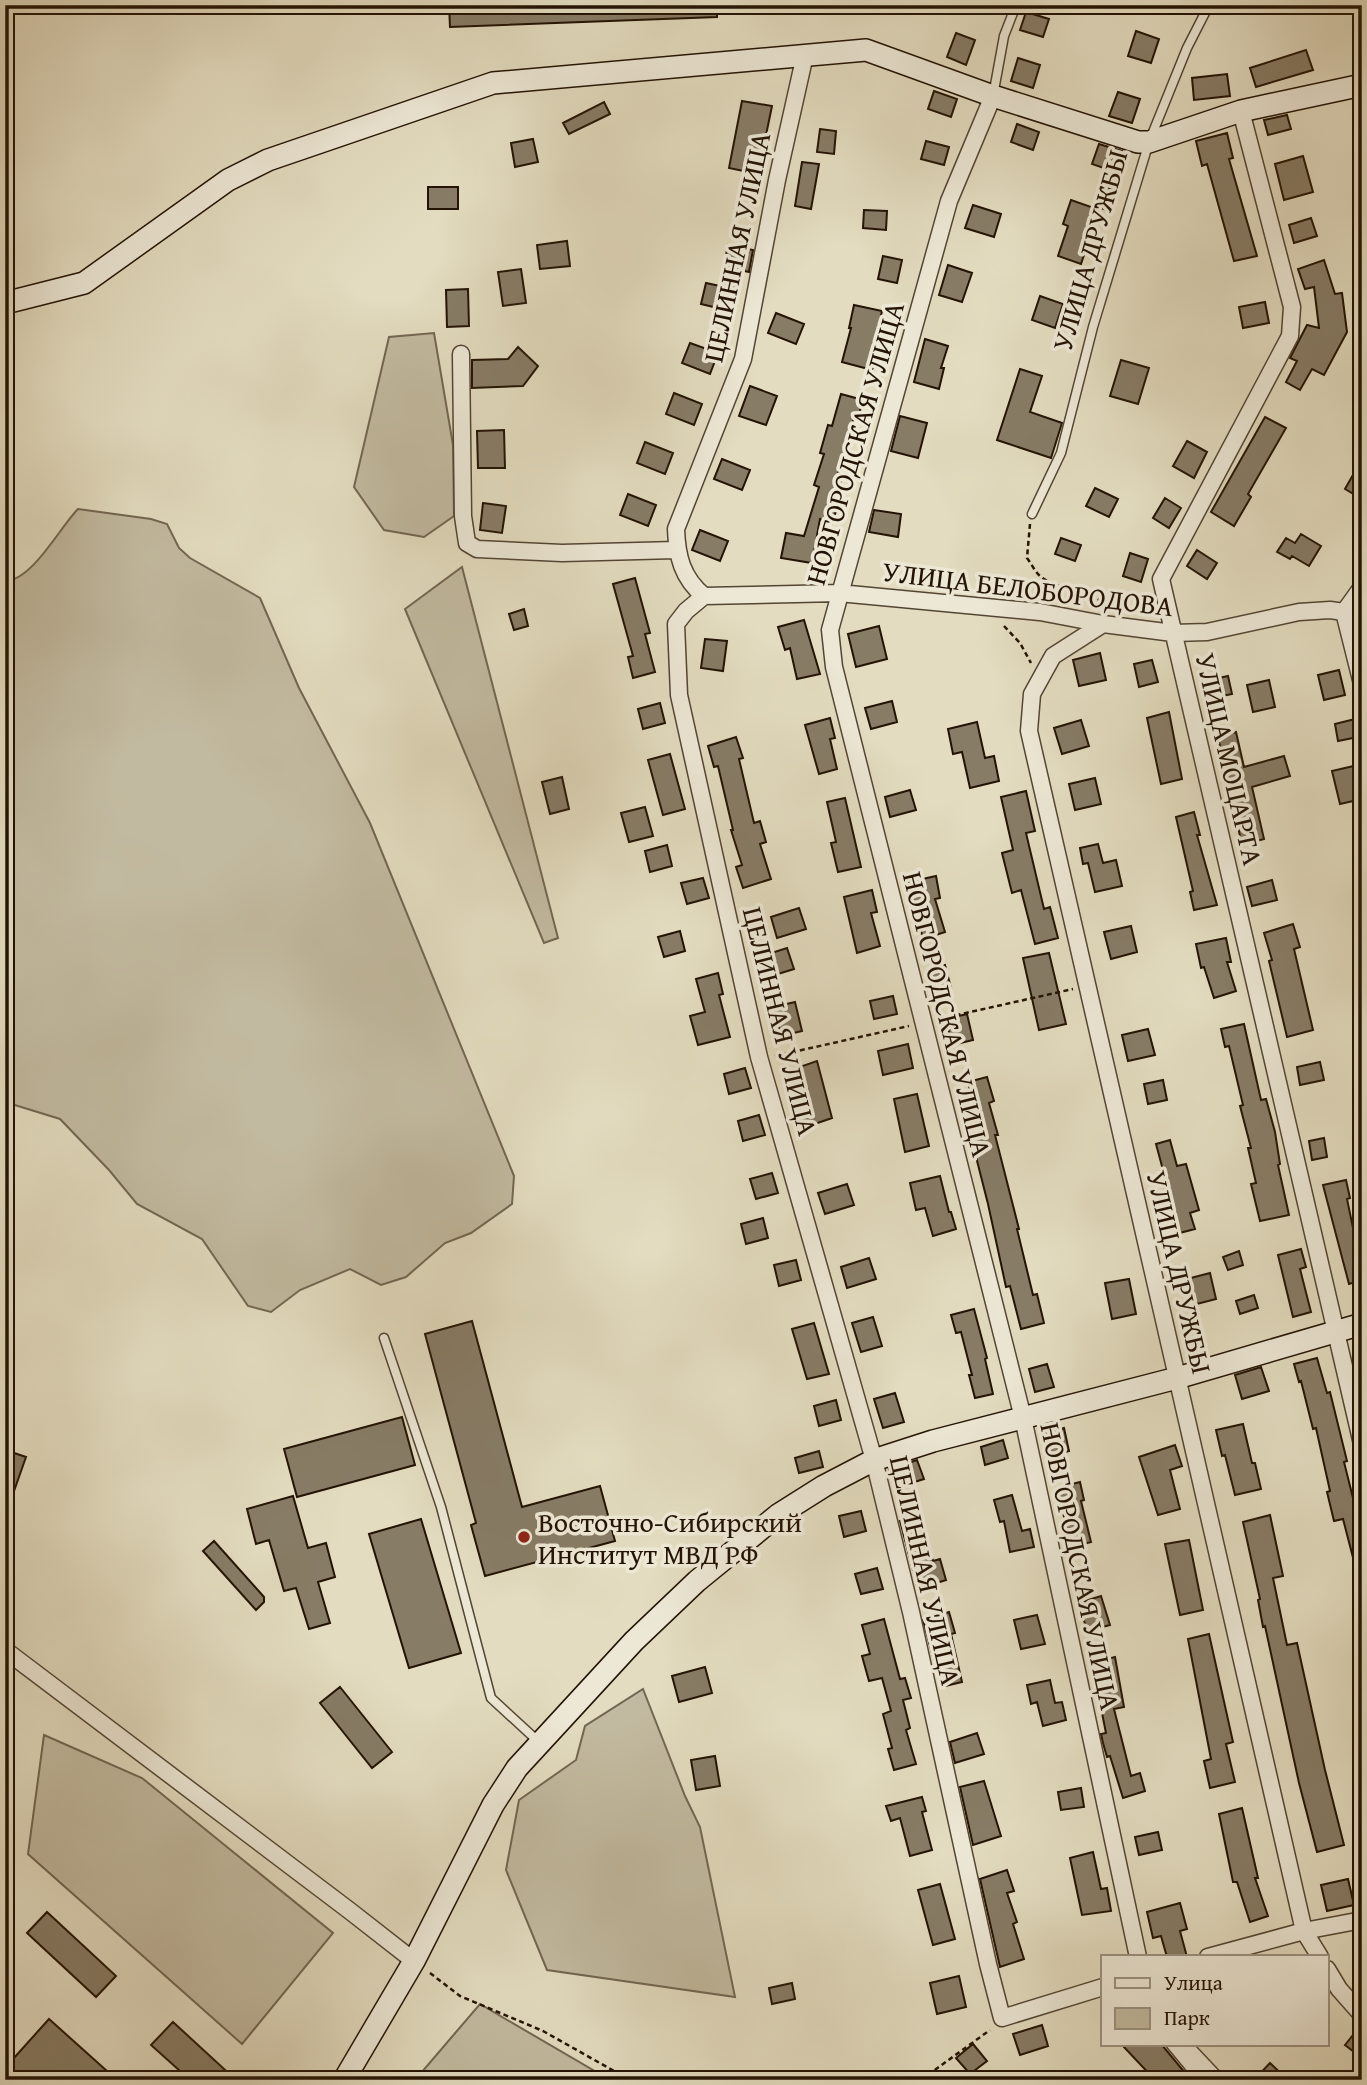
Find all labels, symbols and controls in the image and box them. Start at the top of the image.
street label: ЦЕЛИННАЯ УЛИЦА [692,128,780,366]
street label: УЛИЦА ДРУЖБЫ [1041,145,1137,355]
street label: НОВГОРОДСКАЯ УЛИЦА [794,297,914,589]
street label: УЛИЦА БЕЛОБОРОДОВА [880,550,1176,626]
street label: УЛИЦА МОЦАРТА [1186,649,1274,869]
street label: НОВГОРОДСКАЯ УЛИЦА [893,867,1003,1161]
street label: ЦЕЛИННАЯ УЛИЦА [733,902,829,1140]
street label: УЛИЦА ДРУЖБЫ [1137,1166,1223,1378]
street label: НОВГОРОДСКАЯ УЛИЦА [1031,1419,1131,1713]
street label: ЦЕЛИННАЯ УЛИЦА [880,1451,972,1689]
place label: Восточно-Сибирский Институт МВД РФ [538,1501,802,1574]
marker: Восточно-Сибирский Институт МВД РФ [516,1529,532,1545]
legend [1101,1955,1328,2046]
text: Улица [1164,1967,1223,1998]
text: Парк [1164,2002,1210,2033]

